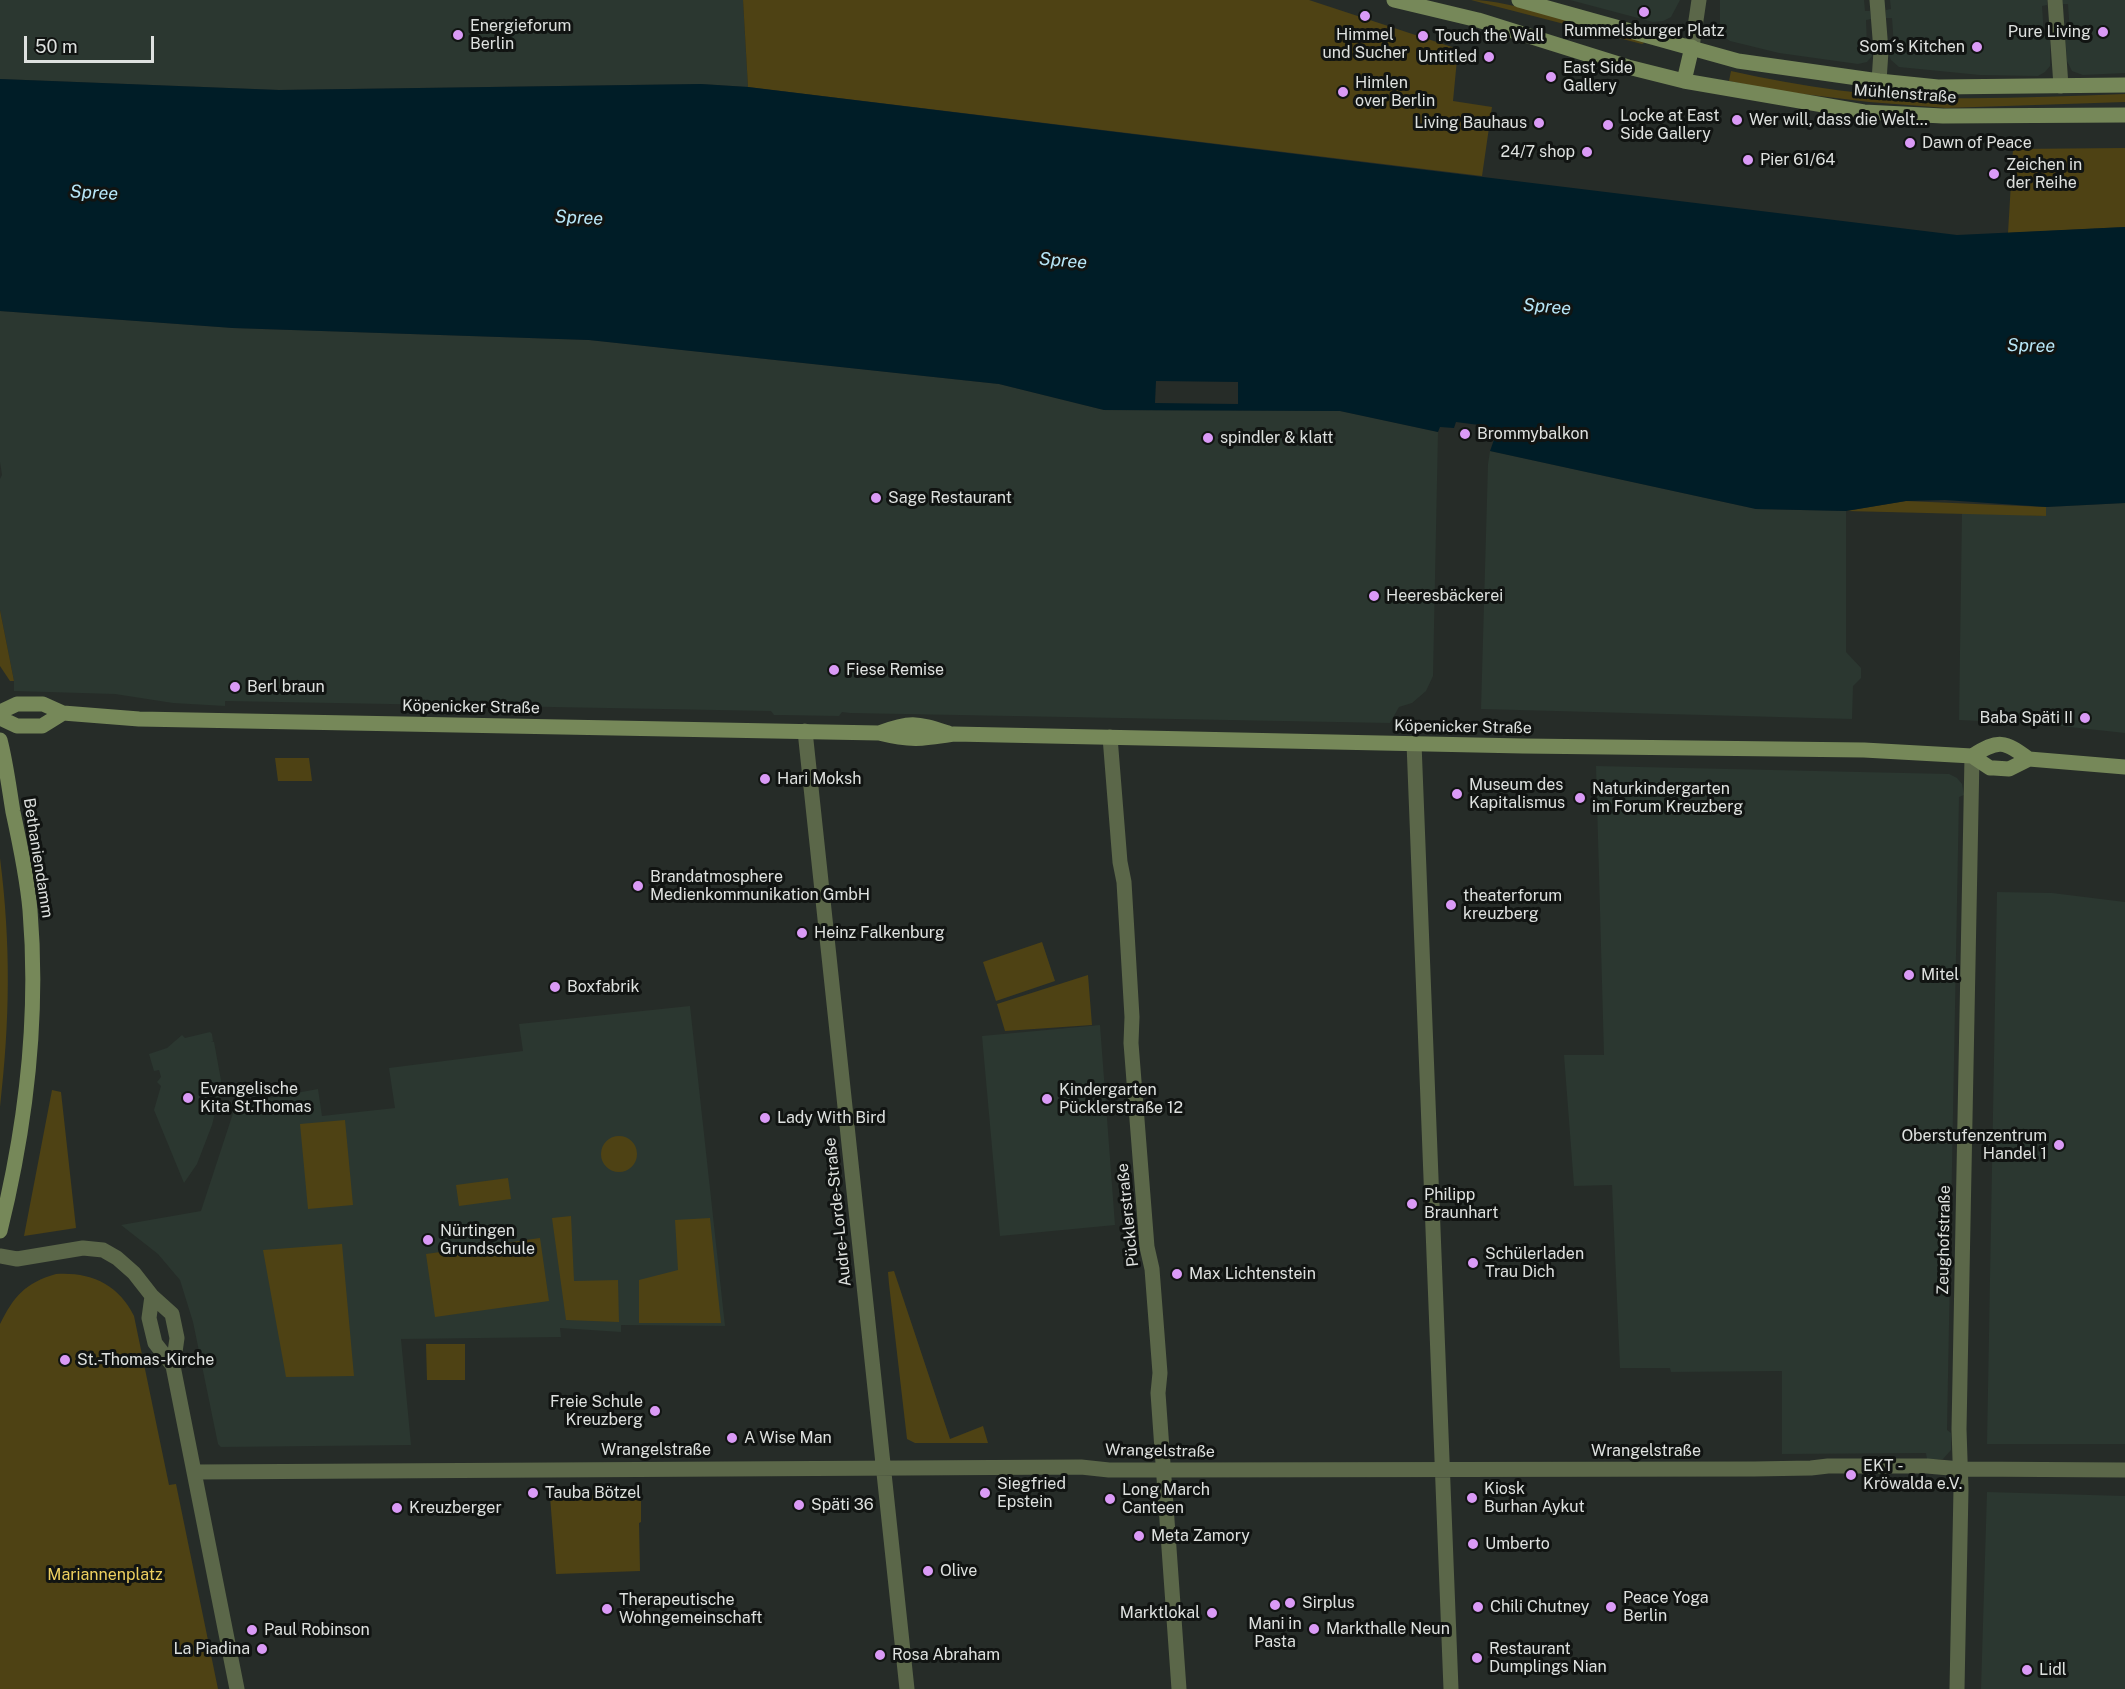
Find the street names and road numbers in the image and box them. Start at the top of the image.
street label: Mühlenstraße [1853,81,1957,107]
street label: Köpenicker Straße [402,696,540,718]
street label: Köpenicker Straße [1394,716,1532,738]
street label: Bethaniendamm [19,797,57,919]
street label: Audre-Lorde-Straße [821,1136,855,1288]
street label: Pücklerstraße [1113,1162,1143,1268]
street label: Zeughofstraße [1933,1185,1955,1295]
street label: Wrangelstraße [601,1440,711,1460]
street label: Wrangelstraße [1105,1440,1215,1462]
street label: Wrangelstraße [1591,1441,1701,1461]

